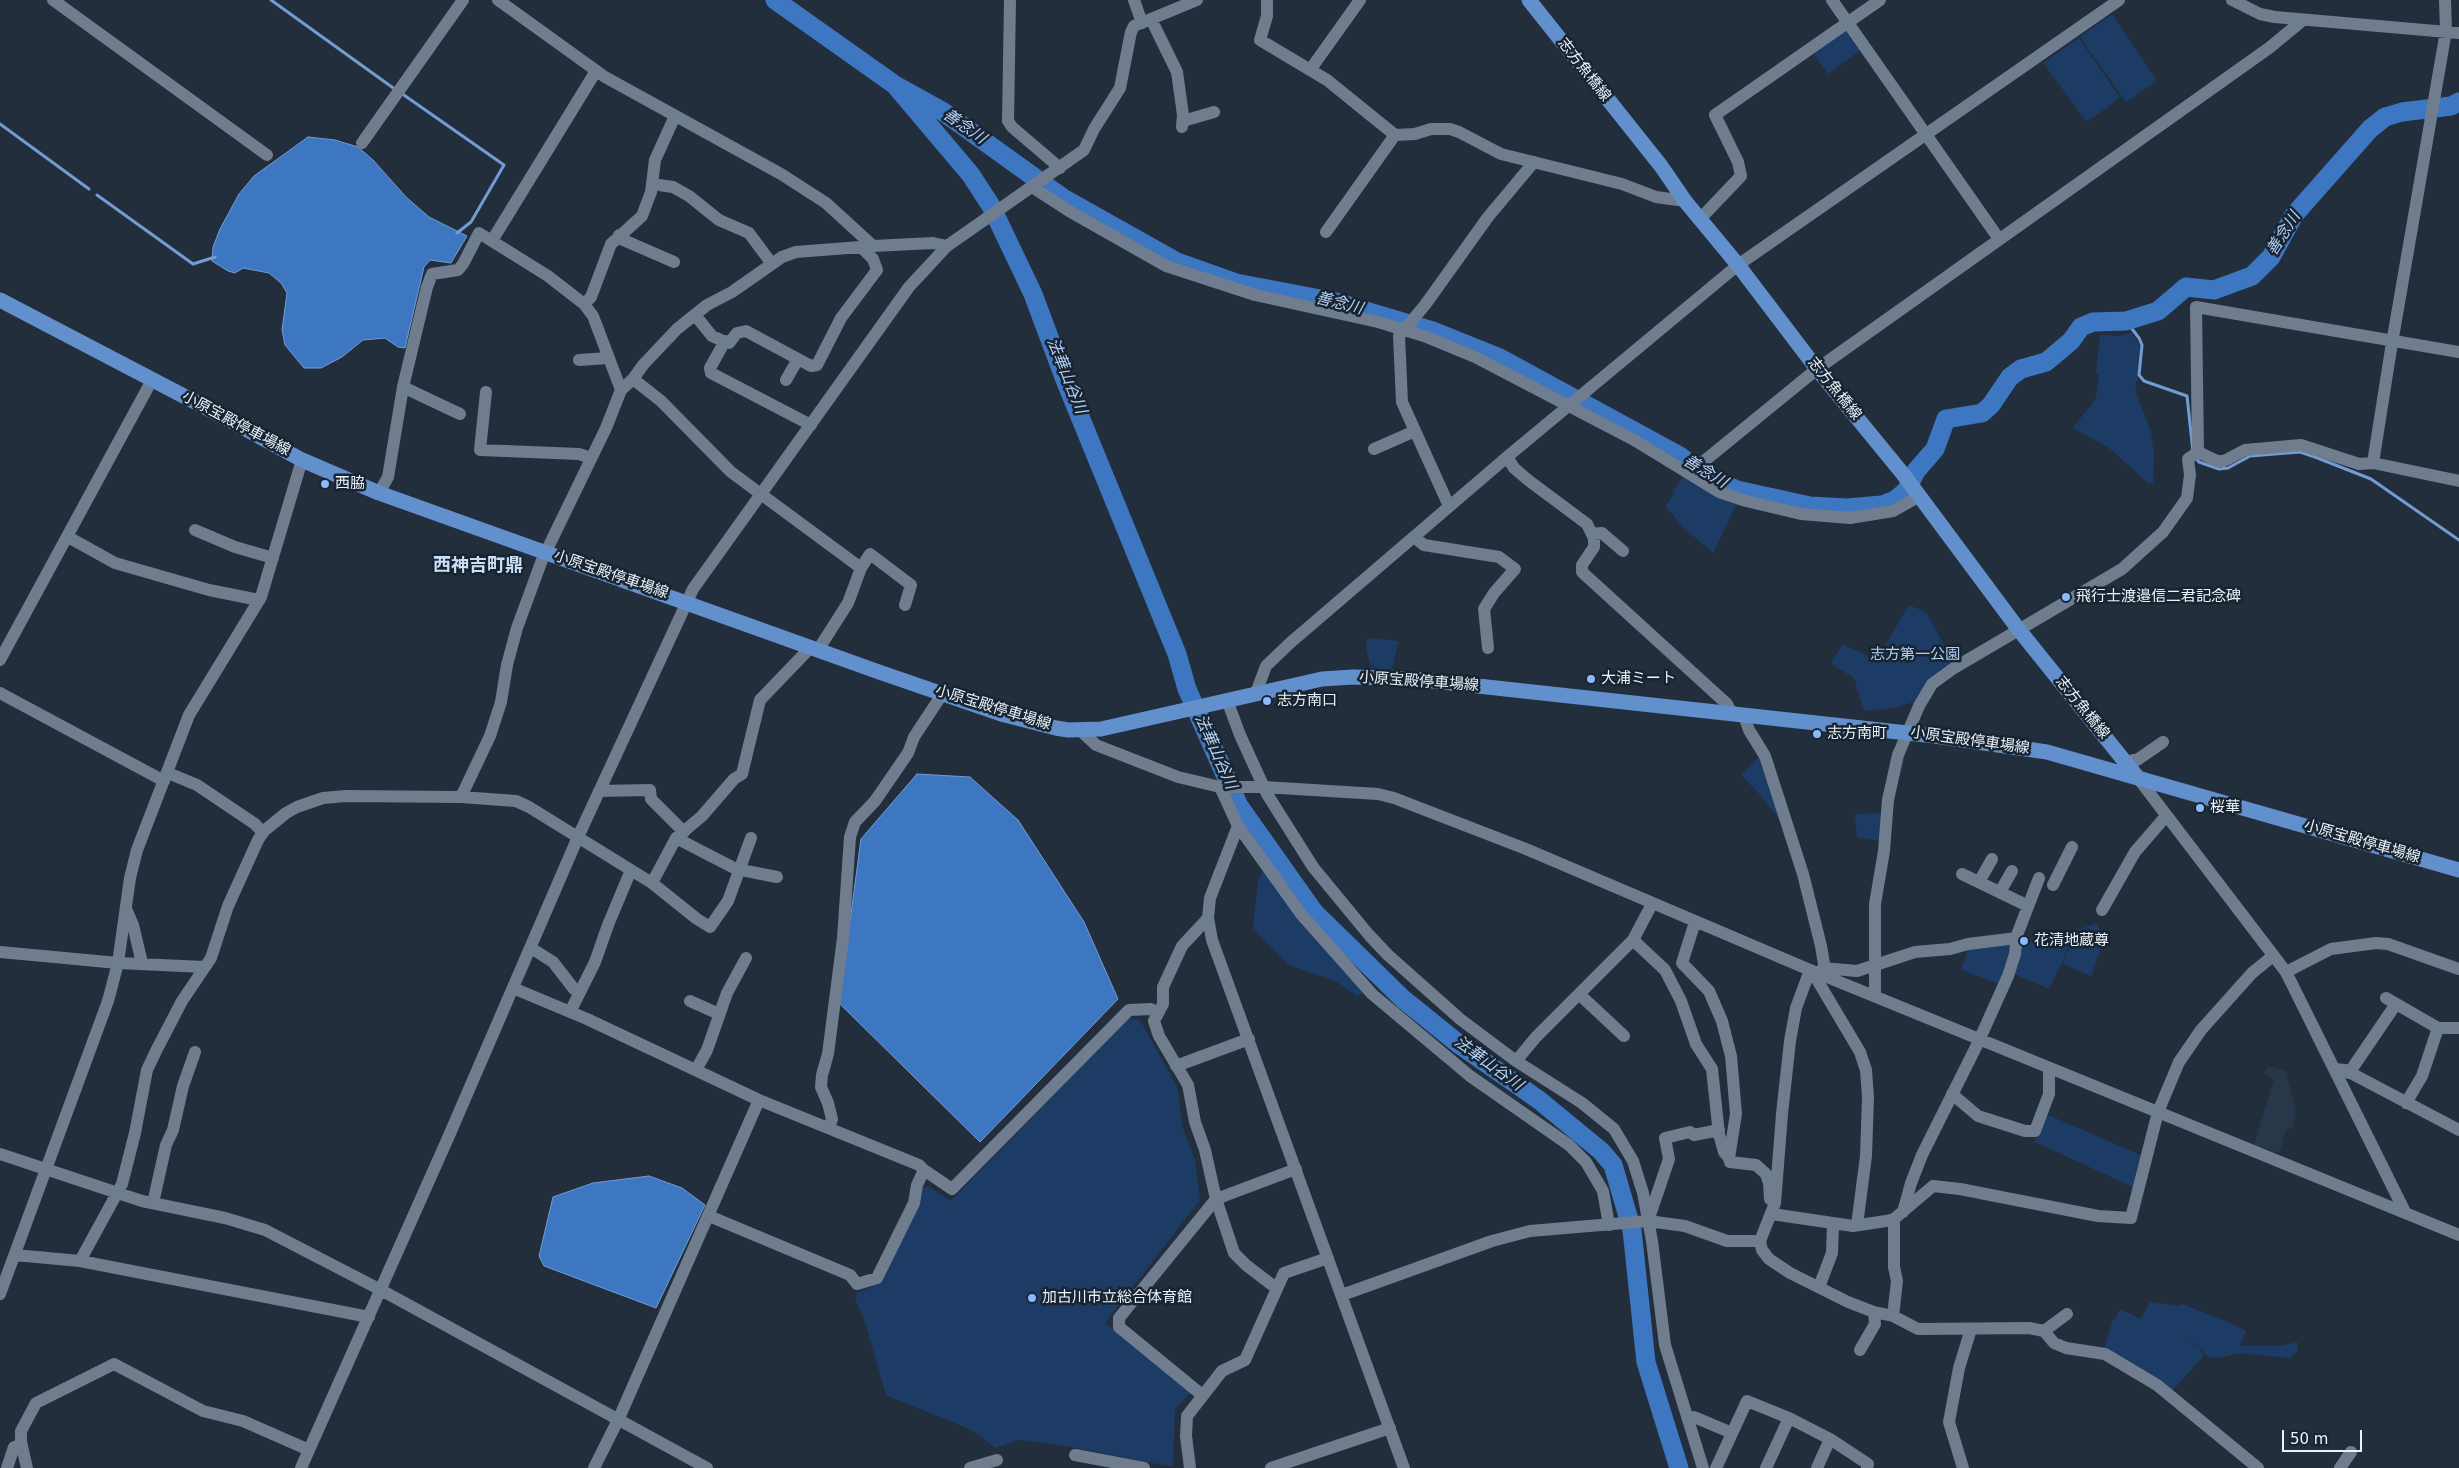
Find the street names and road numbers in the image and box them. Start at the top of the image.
street label: 志方魚橋線 [1554,35,1614,105]
street label: 志方魚橋線 [1803,354,1865,424]
street label: 小原宝殿停車場線 [179,388,293,460]
street label: 小原宝殿停車場線 [551,547,671,603]
street label: 小原宝殿停車場線 [1359,669,1479,695]
street label: 志方魚橋線 [2051,673,2113,743]
street label: 小原宝殿停車場線 [933,682,1053,734]
street label: 小原宝殿停車場線 [1909,724,2031,758]
street label: 小原宝殿停車場線 [2302,817,2422,867]

